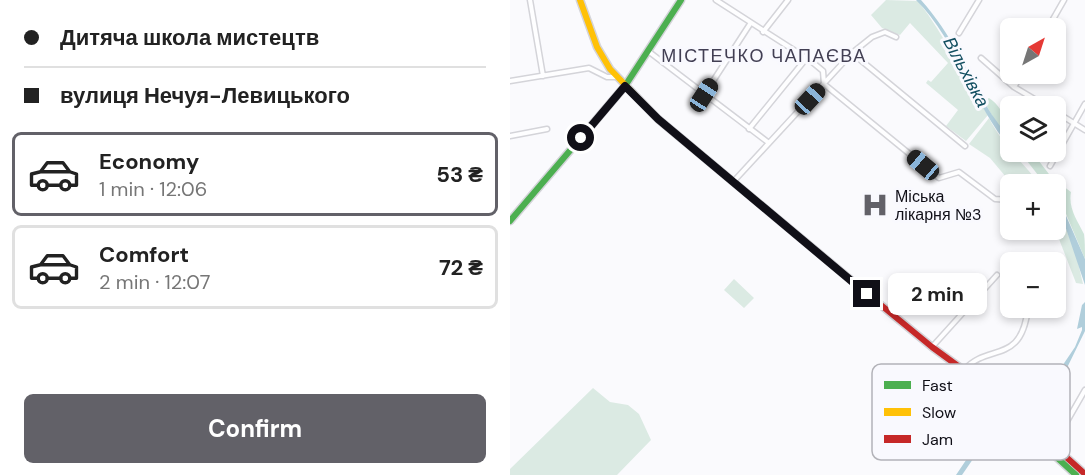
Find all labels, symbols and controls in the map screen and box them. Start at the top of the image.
north arrow [1000,18,1066,84]
map controls [1000,18,1066,318]
text: Дитяча школа мистецтв [60,23,319,52]
water label: Вільхівка [937,33,995,111]
district label: МІСТЕЧКО ЧАПАЄВА [661,44,867,68]
car [687,75,721,115]
car [791,80,829,118]
text: вулиця Нечуя-Левицького [60,81,350,110]
button: layers [1000,96,1066,162]
route start [567,124,594,151]
icon: car [27,147,81,201]
text: Economy [99,147,199,176]
car [903,147,943,183]
text: 53 ₴ [436,160,483,189]
button: + [1000,174,1066,240]
text: 1 min · 12:06 [99,176,207,202]
place label: Міська лікарня №3 [895,186,981,225]
hospital icon: Міська лікарня №3 [860,190,890,220]
icon: car [27,240,81,294]
text: Comfort [99,240,189,269]
button: − [1000,252,1066,318]
text: 72 ₴ [439,253,483,282]
text: 2 min · 12:07 [99,269,210,295]
callout: 2 min [888,273,987,315]
route end [853,280,880,307]
text: 2 min [911,281,964,307]
legend [872,364,1070,460]
text: Fast [922,375,953,396]
button: Confirm [24,394,486,463]
text: Slow [922,402,956,423]
text: Jam [922,429,953,450]

